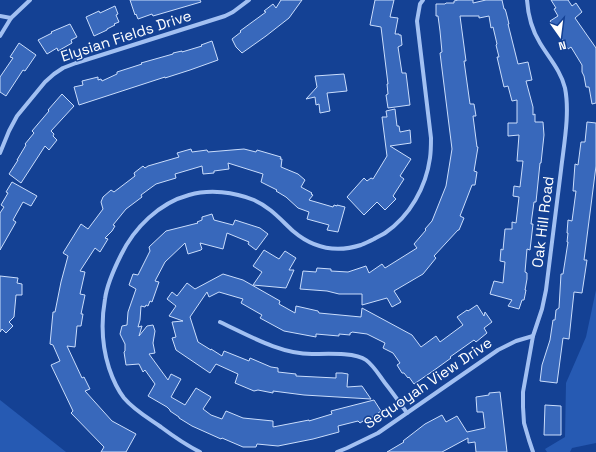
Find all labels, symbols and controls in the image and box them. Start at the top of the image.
street label: Elysian Fields Drive [58,5,194,66]
north arrow [540,16,580,56]
text: N [557,38,568,53]
street label: Oak Hill Road [527,175,558,269]
street label: Sequoyah View Drive [360,333,495,432]

